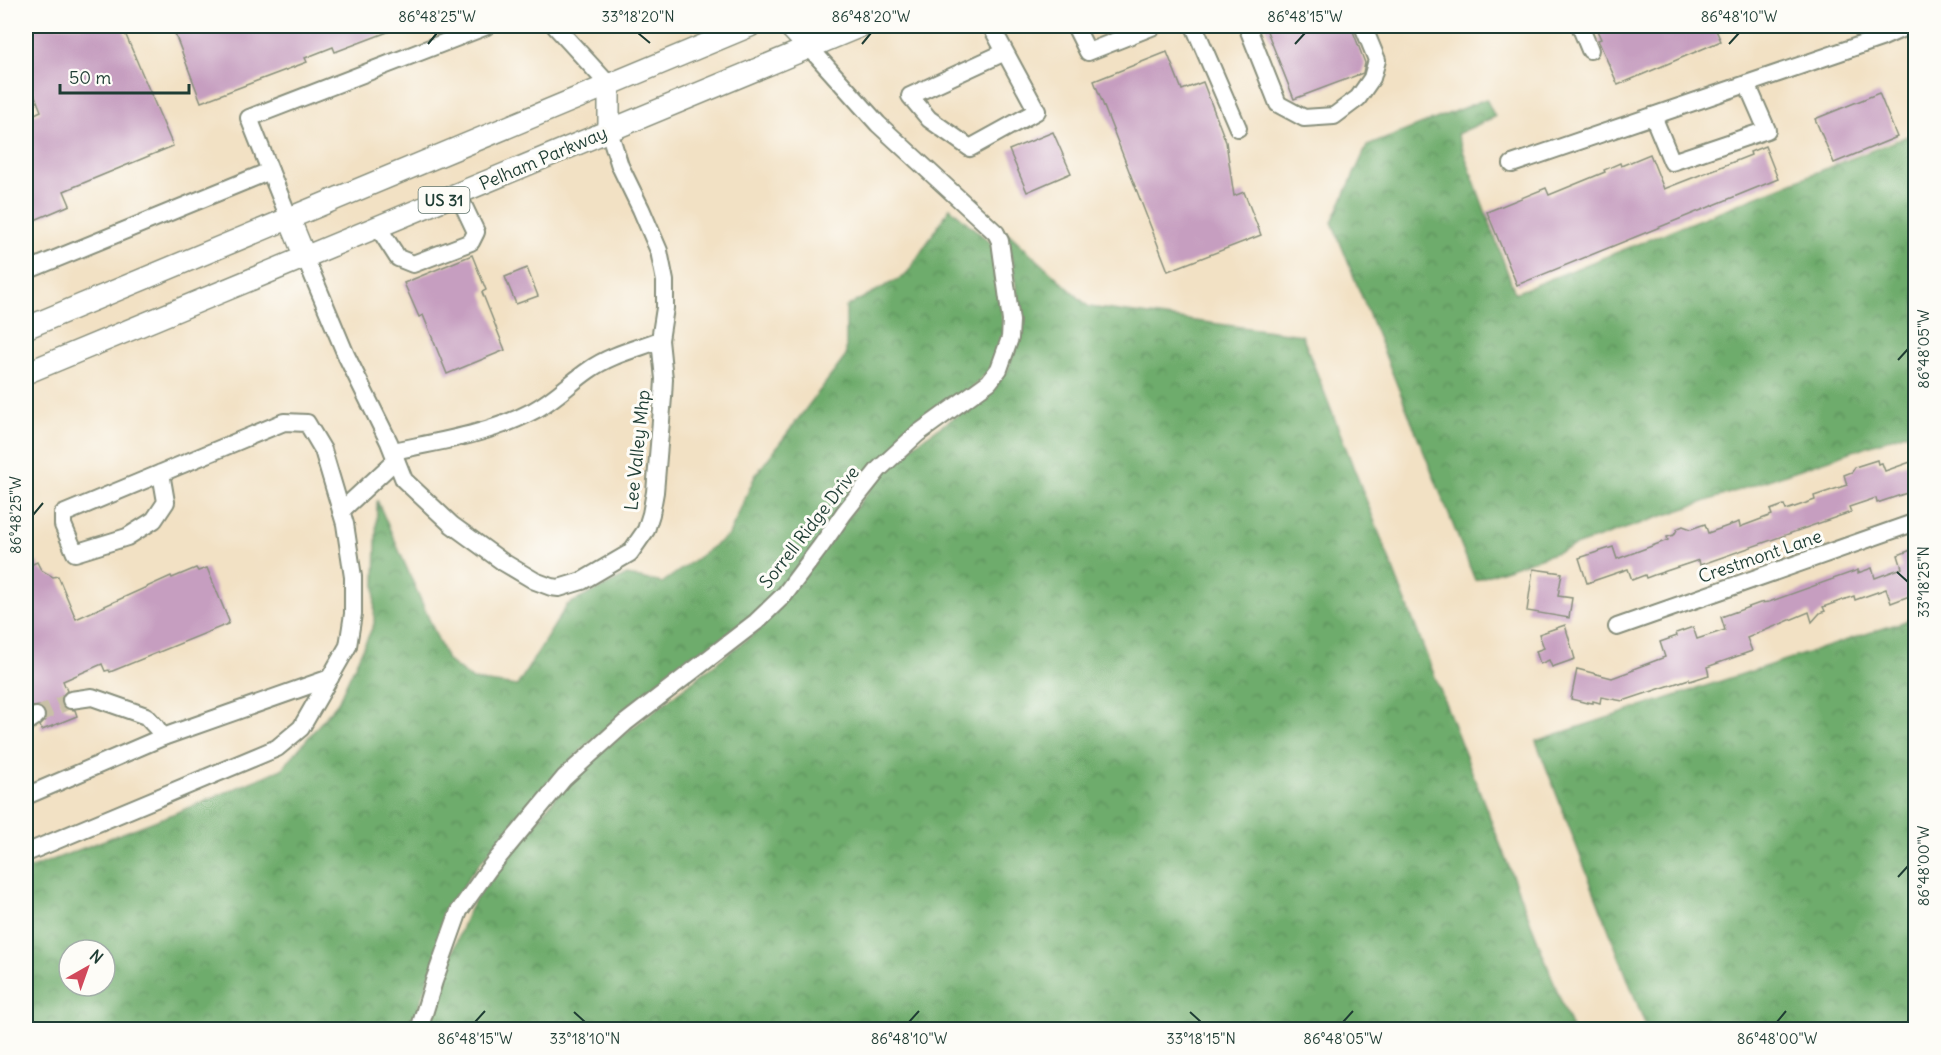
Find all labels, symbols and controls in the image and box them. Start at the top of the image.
text: 86°48'25"W [398,7,476,26]
text: 33°18'20"N [601,7,675,26]
text: 86°48'20"W [832,7,911,26]
text: 86°48'15"W [1267,7,1343,26]
text: 86°48'10"W [1701,7,1778,26]
scale bar [60,57,189,95]
text: 50 m [69,66,111,89]
street label: Pelham Parkway [476,121,610,195]
road number: US 31 [418,187,470,213]
text: 86°48'05"W [1914,309,1933,389]
street label: Lee Valley Mhp [619,389,655,511]
street label: Sorrell Ridge Drive [754,461,864,593]
text: 86°48'25"W [6,476,25,554]
street label: Crestmont Lane [1695,524,1825,588]
text: 33°18'25"N [1914,546,1933,618]
text: 86°48'00"W [1914,825,1933,906]
north arrow [57,938,117,998]
text: N [86,945,107,968]
text: 86°48'15"W [437,1029,513,1048]
text: 33°18'10"N [550,1029,620,1048]
text: 86°48'10"W [871,1029,948,1048]
text: 33°18'15"N [1166,1029,1236,1048]
text: 86°48'05"W [1303,1029,1383,1048]
text: 86°48'00"W [1737,1029,1818,1048]

